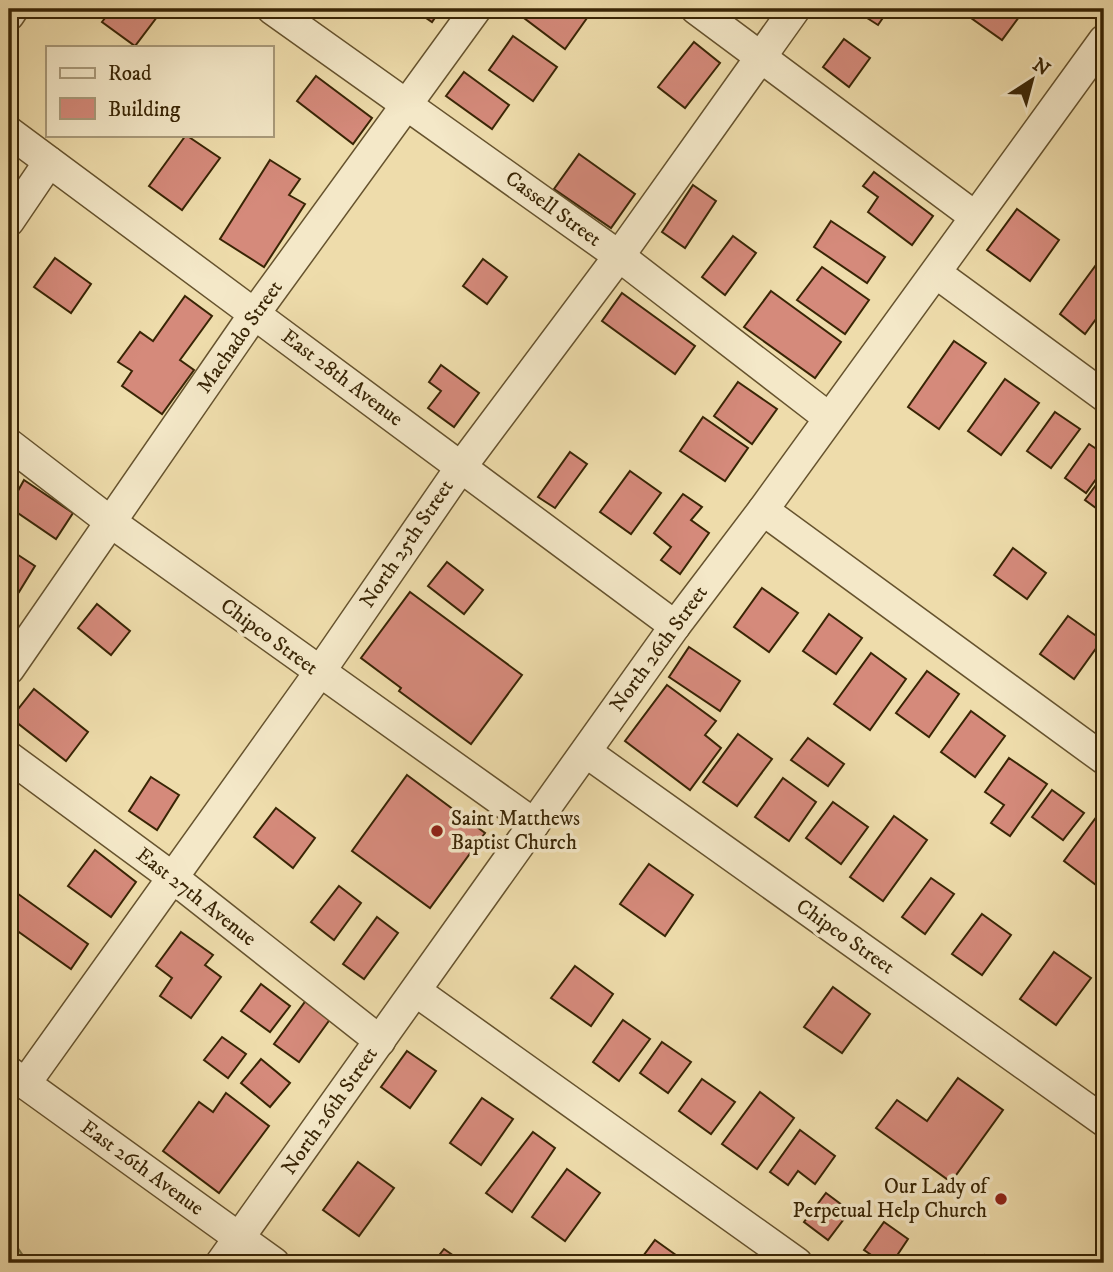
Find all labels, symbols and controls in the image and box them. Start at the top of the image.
legend [46,46,273,136]
north arrow [998,46,1068,116]
text: N [1028,54,1055,82]
text: Road [108,61,152,87]
text: Building [108,97,181,123]
street label: Cassell Street [500,165,606,253]
street label: Machado Street [192,275,289,399]
street label: East 28th Avenue [276,324,408,432]
street label: North 25th Street [354,475,460,613]
street label: North 26th Street [604,580,714,717]
street label: Chipco Street [215,593,323,681]
place label: Saint Matthews Baptist Church [451,806,580,856]
marker: Saint Matthews Baptist Church [429,823,445,839]
street label: East 27th Avenue [131,842,262,952]
street label: Chipco Street [791,894,900,981]
street label: North 26th Street [276,1042,384,1180]
street label: East 26th Avenue [75,1115,209,1222]
place label: Our Lady of Perpetual Help Church [793,1174,990,1224]
marker: Our Lady of Perpetual Help Church [993,1191,1009,1207]

